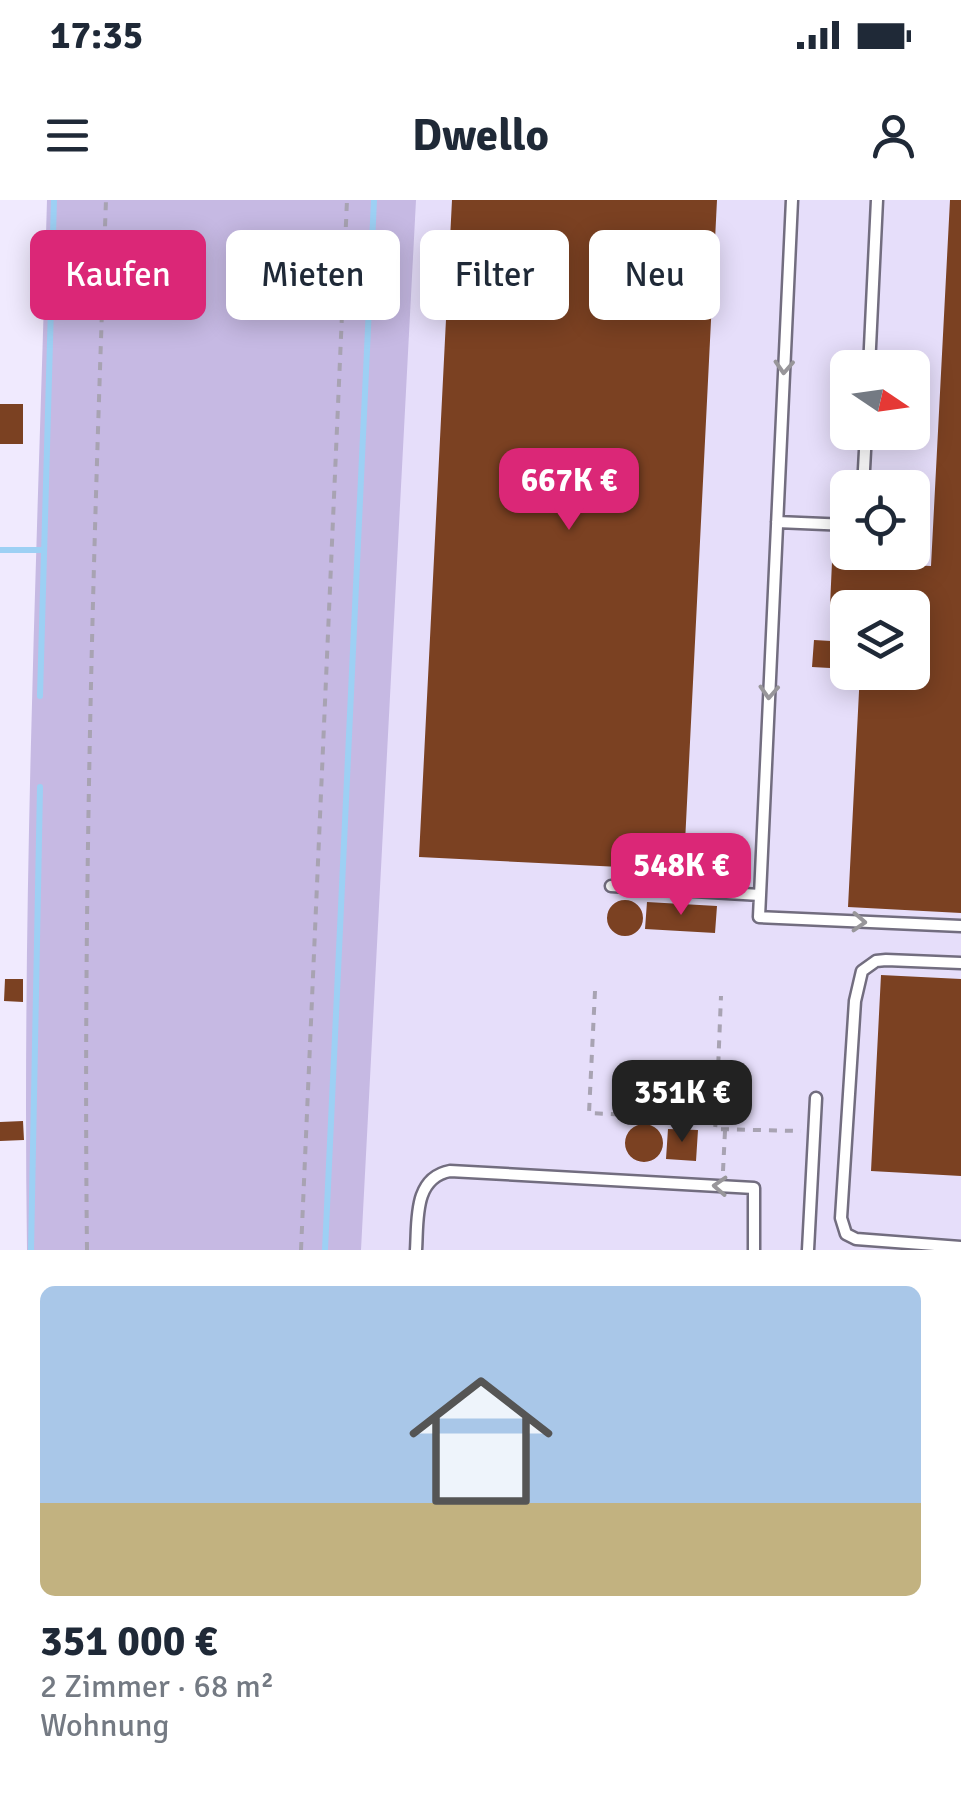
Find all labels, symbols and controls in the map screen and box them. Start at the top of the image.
text: 17:35 [50,12,143,59]
icon: menu [40,108,95,163]
text: Dwello [412,108,549,163]
icon: person [866,108,921,163]
chip: Kaufen [30,230,206,320]
chip: Mieten [226,230,400,320]
chip: Filter [420,230,569,320]
chip: Neu [589,230,720,320]
north arrow [830,350,930,450]
map controls [830,350,930,690]
one-way arrow [774,360,795,376]
pin: 667K € [488,448,650,533]
text: 667K € [521,461,617,500]
button: locate [830,470,930,570]
button: layers [830,590,930,690]
one-way arrow [759,685,780,700]
pin: 548K € [600,833,762,918]
text: 548K € [633,846,729,885]
one-way arrow [851,911,867,932]
pin: 351K € [601,1060,763,1145]
text: 351K € [634,1073,730,1112]
one-way arrow [711,1176,727,1197]
icon: home [391,1351,571,1531]
text: 351 000 € [40,1616,217,1667]
text: 2 Zimmer · 68 m² [40,1667,274,1706]
text: Wohnung [40,1706,169,1745]

